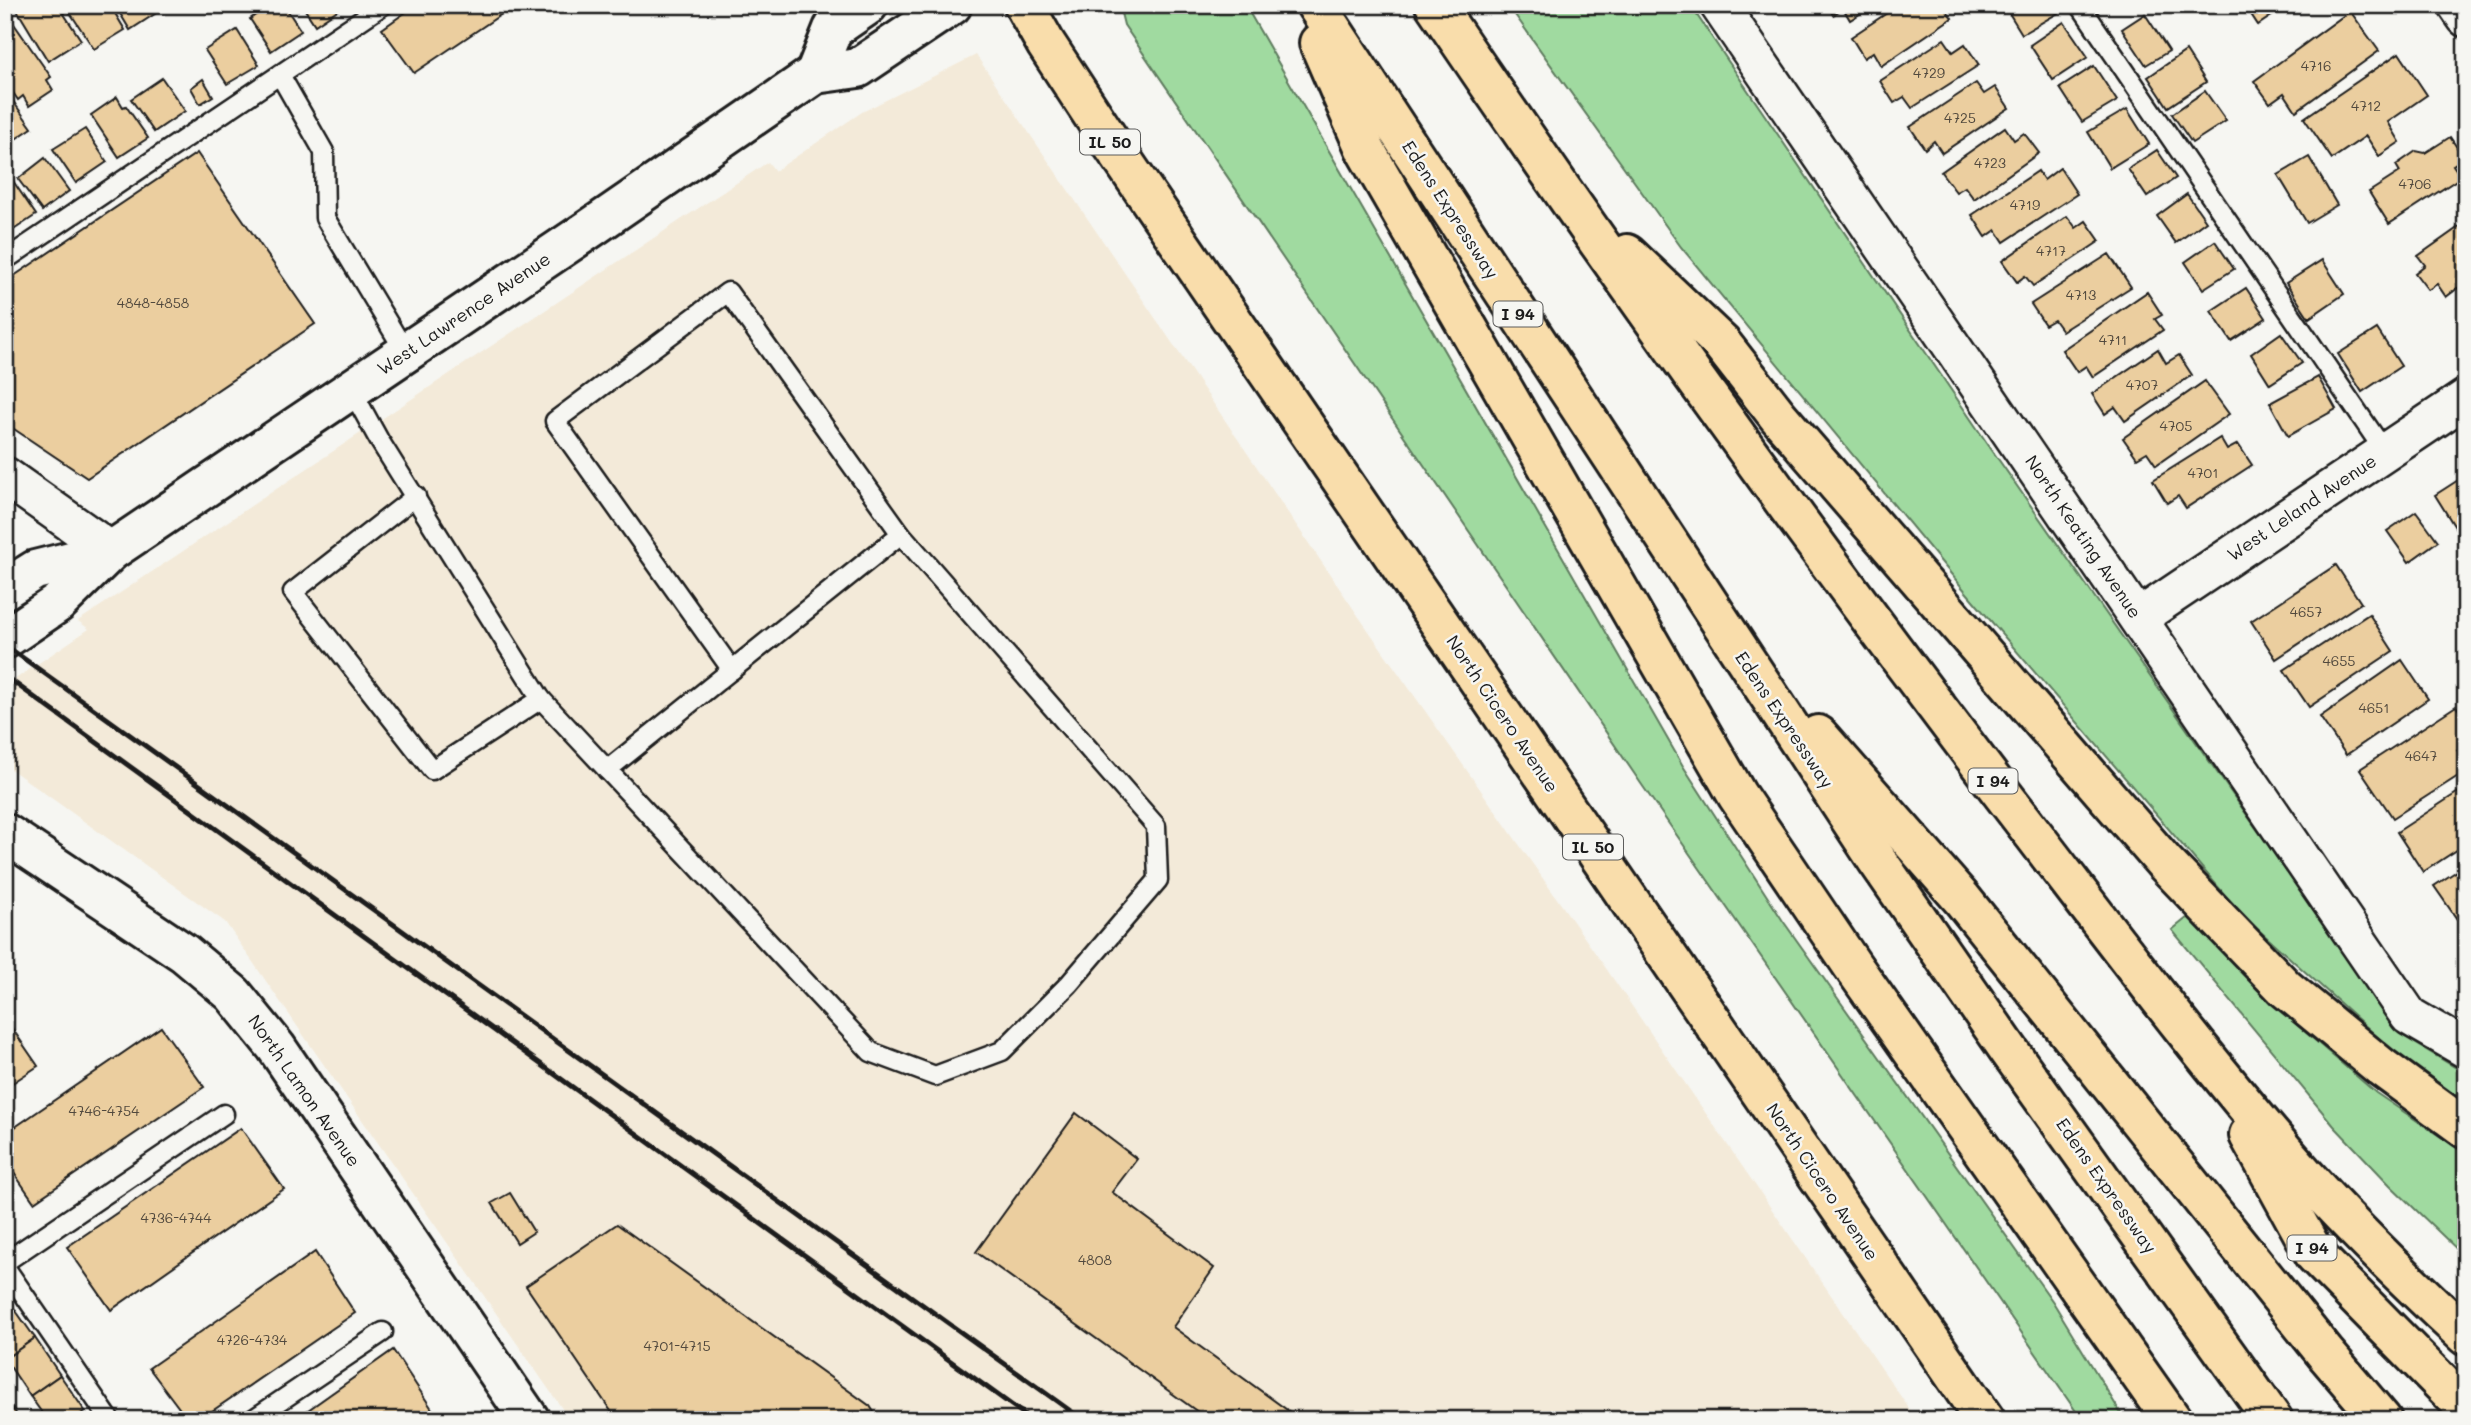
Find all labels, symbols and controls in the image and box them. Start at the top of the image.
house number: 4716 [2301,56,2331,75]
house number: 4729 [1913,63,1945,82]
house number: 4712 [2351,96,2381,115]
house number: 4725 [1944,108,1976,127]
road number: IL 50 [1080,130,1140,154]
street label: Edens Expressway [1397,136,1505,283]
house number: 4723 [1974,153,2006,172]
house number: 4706 [2398,174,2432,193]
house number: 4719 [2010,195,2040,214]
house number: 4717 [2036,241,2066,260]
street label: West Lawrence Avenue [372,246,555,380]
house number: 4713 [2066,285,2096,304]
house number: 4848-4858 [117,293,189,312]
road number: I 94 [1494,302,1542,326]
house number: 4711 [2099,330,2127,349]
house number: 4707 [2126,375,2158,394]
house number: 4705 [2160,416,2192,435]
street label: West Leland Avenue [2222,448,2381,566]
street label: North Keating Avenue [2020,450,2147,623]
house number: 4701 [2188,463,2218,482]
house number: 4657 [2290,602,2323,621]
street label: North Cicero Avenue [1441,630,1564,797]
street label: Edens Expressway [1730,646,1840,793]
house number: 4655 [2323,651,2356,670]
house number: 4651 [2358,698,2390,717]
house number: 4647 [2405,746,2438,765]
road number: I 94 [1968,768,2018,794]
road number: IL 50 [1563,834,1623,860]
street label: North Lamon Avenue [243,1010,366,1171]
street label: North Cicero Avenue [1761,1098,1884,1265]
house number: 4746-4754 [69,1101,140,1120]
street label: Edens Expressway [2051,1113,2163,1258]
house number: 4736-4744 [140,1208,212,1227]
road number: I 94 [2288,1236,2336,1260]
house number: 4808 [1078,1250,1112,1269]
house number: 4726-4734 [217,1330,288,1349]
house number: 4701-4715 [643,1336,711,1355]

